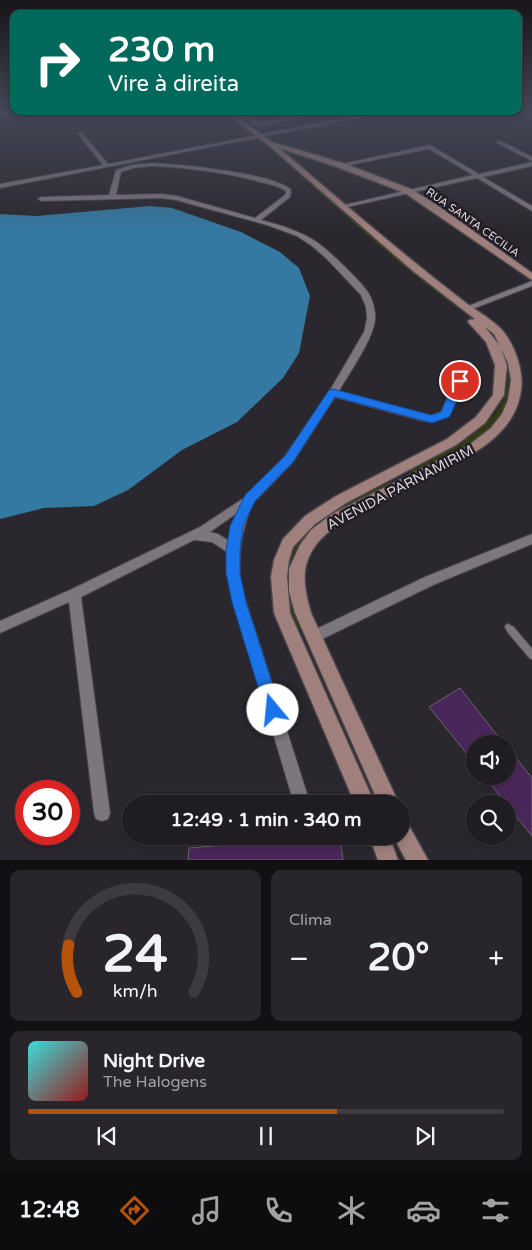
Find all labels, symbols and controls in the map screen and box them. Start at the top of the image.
text: 230 m [108,29,215,71]
icon: right [25,30,90,95]
text: Vire à direita [108,71,239,97]
street label: RUA SANTA CECILIA [424,185,522,260]
pin [439,360,481,402]
icon: arrive [446,367,474,395]
street label: AVENIDA PARNAMIRIM [324,441,477,533]
position arrow [246,683,298,735]
map controls [466,735,516,845]
button: sound [466,735,516,785]
speed limit sign: 30 [15,780,80,845]
button: search [466,795,516,845]
text: 12:49 · 1 min · 340 m [170,809,362,831]
text: Clima [289,910,332,930]
text: 24 [103,923,168,986]
text: 20° [368,935,430,981]
text: − [289,942,309,976]
text: + [488,942,504,976]
text: km/h [113,981,158,1002]
text: Night Drive [103,1050,205,1072]
text: The Halogens [103,1072,207,1092]
icon: previous [93,1122,121,1150]
icon: pause [252,1122,280,1150]
icon: next [411,1122,439,1150]
icon: directions [117,1193,152,1228]
icon: music [189,1193,224,1228]
icon: phone [261,1193,296,1228]
icon: climate [334,1193,369,1228]
icon: car [406,1193,441,1228]
icon: filters [478,1193,513,1228]
text: 12:48 [19,1197,80,1223]

